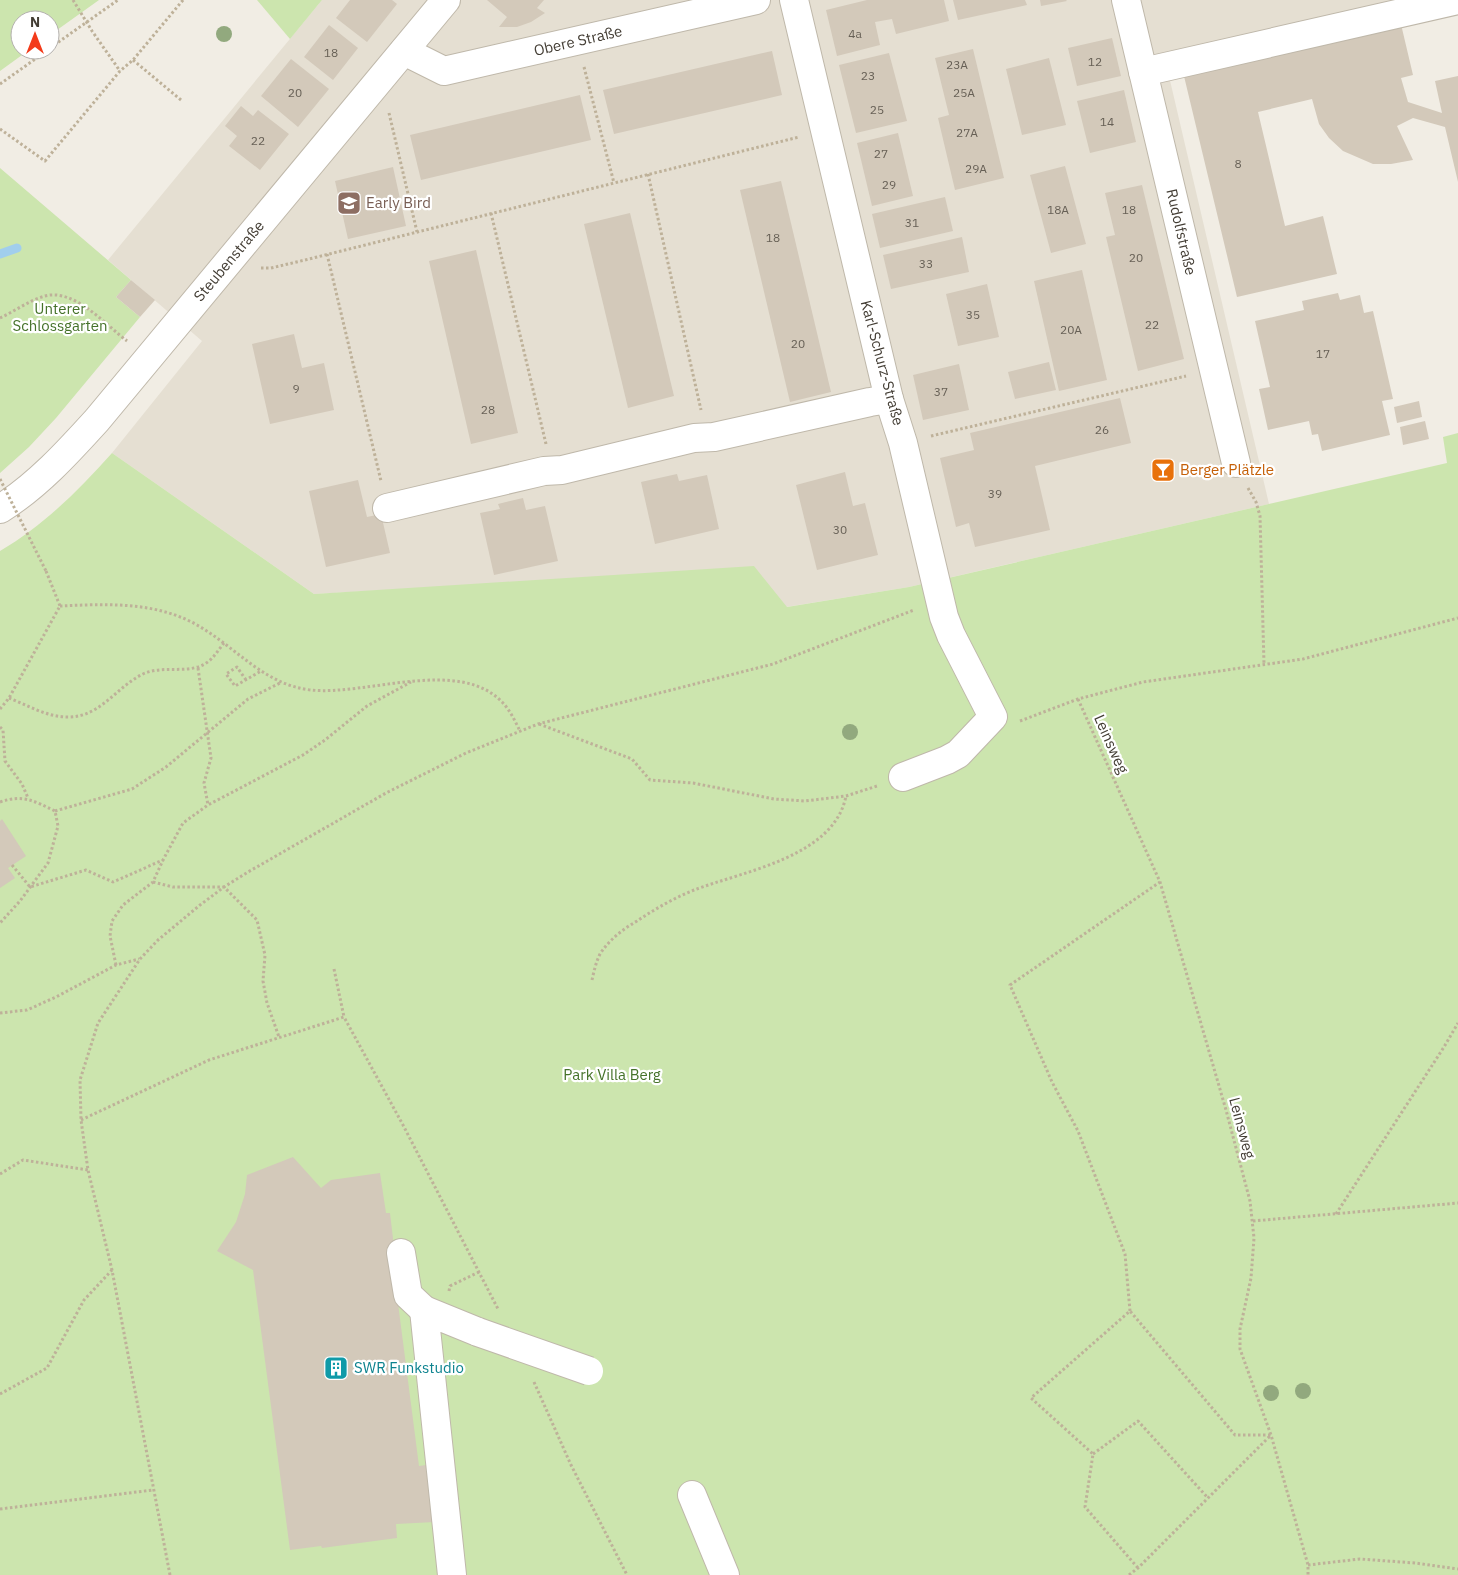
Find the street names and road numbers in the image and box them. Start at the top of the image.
street label: Obere Straße [532,21,624,60]
street label: Rudolfstraße [1162,187,1201,277]
street label: Steubenstraße [189,216,268,305]
street label: Karl-Schurz-Straße [857,298,908,428]
street label: Leinsweg [1090,711,1133,776]
street label: Leinsweg [1225,1095,1260,1161]

